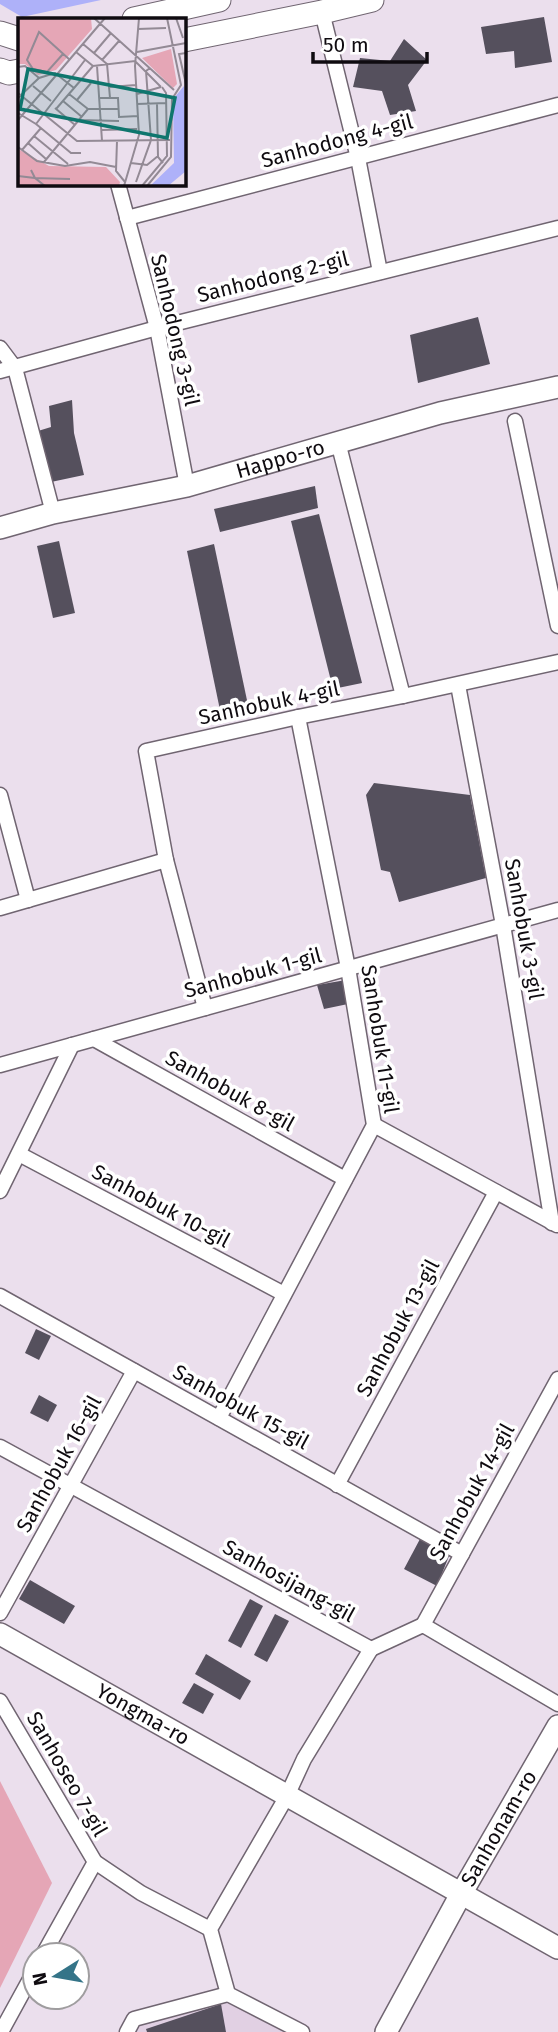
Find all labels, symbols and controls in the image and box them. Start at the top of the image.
inset map [18,18,186,186]
scale bar [313,21,427,65]
text: 50 m [323,32,369,58]
street label: Sanhodong 4-gil [258,108,416,174]
street label: Sanhodong 2-gil [195,246,351,308]
street label: Sanhodong 3-gil [145,251,205,409]
street label: Happo-ro [233,434,328,484]
street label: Sanhobuk 4-gil [196,675,342,731]
street label: Sanhobuk 3-gil [499,856,549,1002]
street label: Sanhobuk 1-gil [181,942,325,1004]
street label: Sanhobuk 11-gil [355,963,405,1115]
street label: Sanhobuk 8-gil [161,1045,299,1137]
street label: Sanhobuk 10-gil [87,1159,235,1253]
street label: Sanhobuk 13-gil [351,1255,445,1401]
street label: Sanhobuk 15-gil [168,1359,314,1455]
street label: Sanhobuk 16-gil [11,1391,107,1537]
street label: Sanhobuk 14-gil [424,1419,520,1565]
street label: Sanhosijang-gil [218,1534,360,1628]
street label: Yongma-ro [92,1678,194,1751]
street label: Sanhoseo 7-gil [21,1707,113,1841]
street label: Sanhonam-ro [455,1766,543,1891]
north arrow [21,1941,91,2011]
text: N [27,1971,52,1988]

